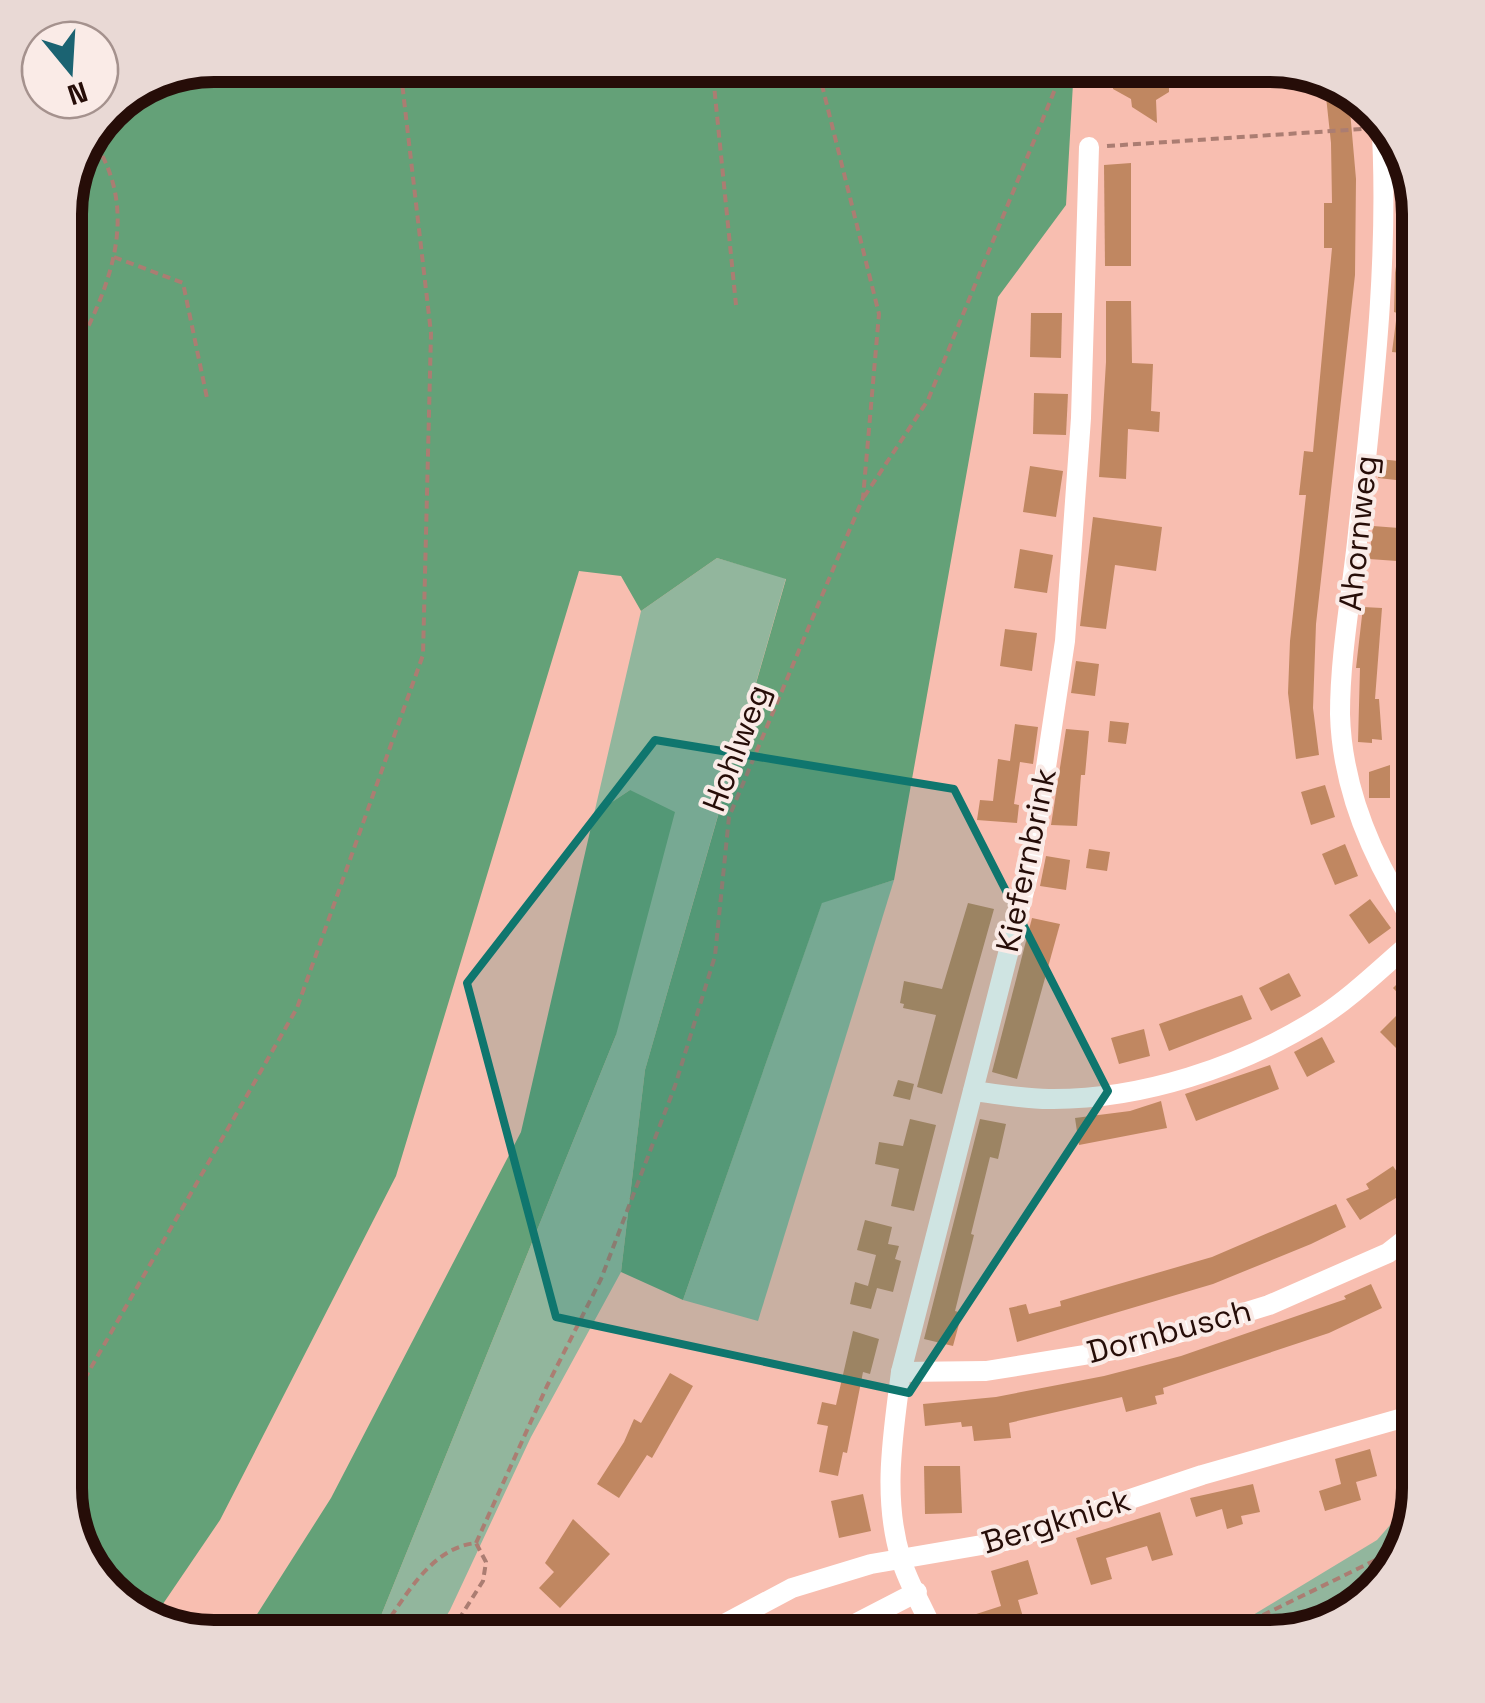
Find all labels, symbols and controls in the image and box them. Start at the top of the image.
north arrow [20,20,120,120]
text: N [63,74,92,114]
street label: Ahornweg [1330,453,1386,613]
street label: Hohlweg [693,679,779,817]
street label: Kiefernbrink [987,764,1065,956]
street label: Dornbusch [1082,1290,1256,1372]
street label: Bergknick [977,1479,1135,1563]

